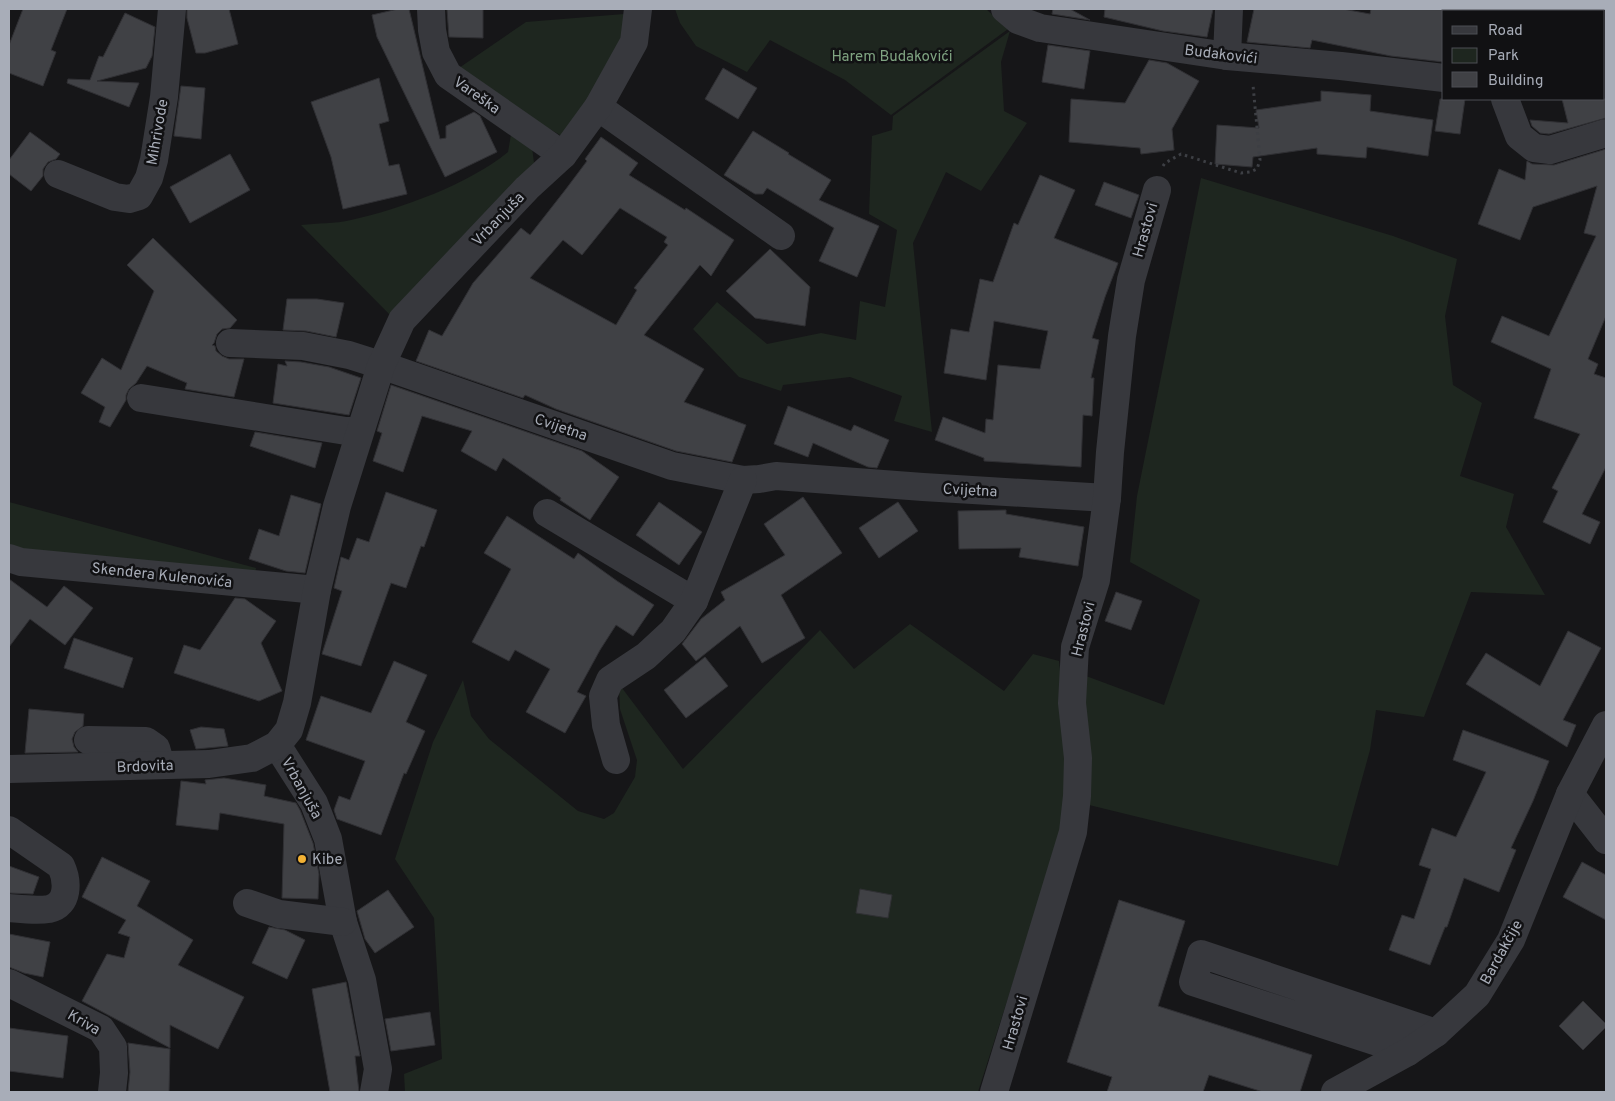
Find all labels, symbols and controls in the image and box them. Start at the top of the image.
legend [1442,10,1605,100]
text: Road [1488,22,1523,41]
street label: Budakovići [1183,42,1258,69]
text: Park [1488,47,1519,66]
park label: Harem Budakovići [831,48,953,67]
text: Building [1488,72,1543,91]
street label: Vareška [449,73,503,119]
street label: Mihrivode [143,98,174,167]
street label: Vrbanjuša [469,189,529,251]
street label: Hrastovi [1130,201,1163,260]
street label: Cvijetna [532,411,589,446]
street label: Cvijetna [942,481,998,502]
street label: Skendera Kulenovića [91,560,233,593]
street label: Hrastovi [1068,600,1100,659]
street label: Vrbanjuša [276,755,325,823]
street label: Brdovita [116,757,174,778]
place label: Kibe [312,851,342,870]
marker: Kibe [296,853,308,865]
street label: Bardakčije [1477,917,1528,988]
street label: Hrastovi [1000,994,1033,1053]
street label: Kriva [63,1006,103,1040]

